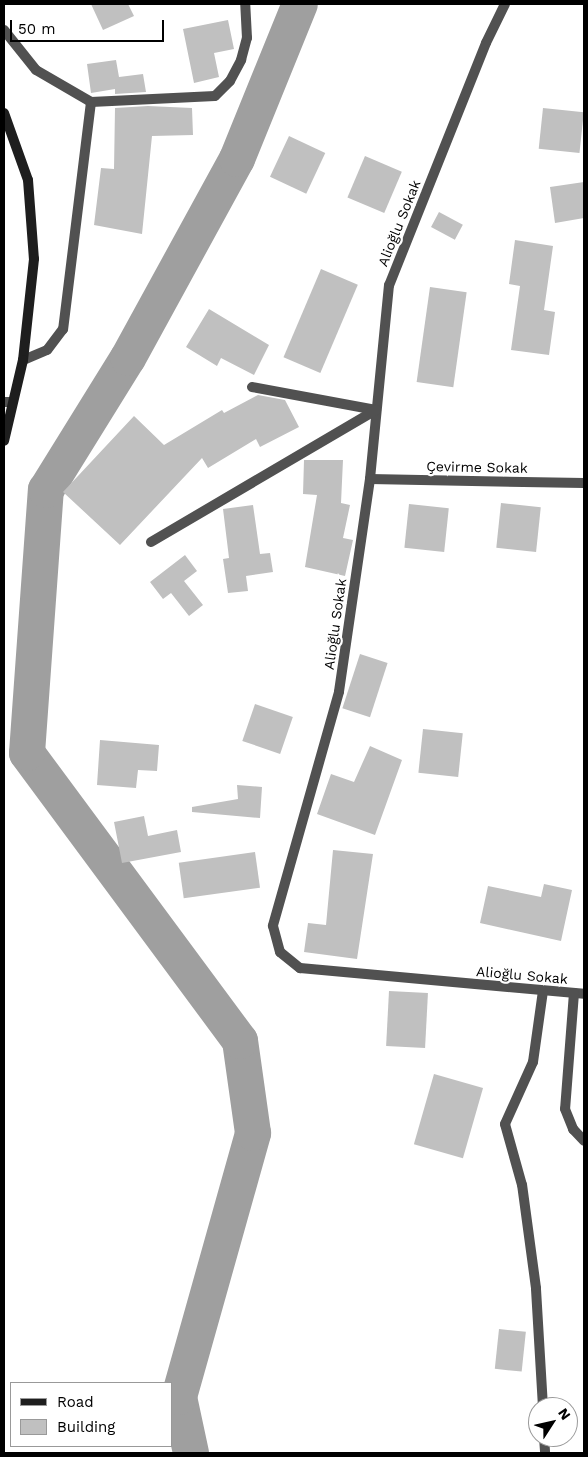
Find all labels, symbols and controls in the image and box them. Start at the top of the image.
scale bar [12,10,166,42]
text: 50 m [18,20,55,38]
street label: Alioğlu Sokak [374,177,424,269]
street label: Çevirme Sokak [426,458,528,476]
street label: Alioğlu Sokak [320,577,350,671]
street label: Alioğlu Sokak [476,963,568,987]
legend [10,1382,172,1447]
text: Road [57,1393,94,1411]
north arrow [528,1397,578,1447]
text: N [555,1405,574,1423]
text: Building [57,1418,115,1436]

